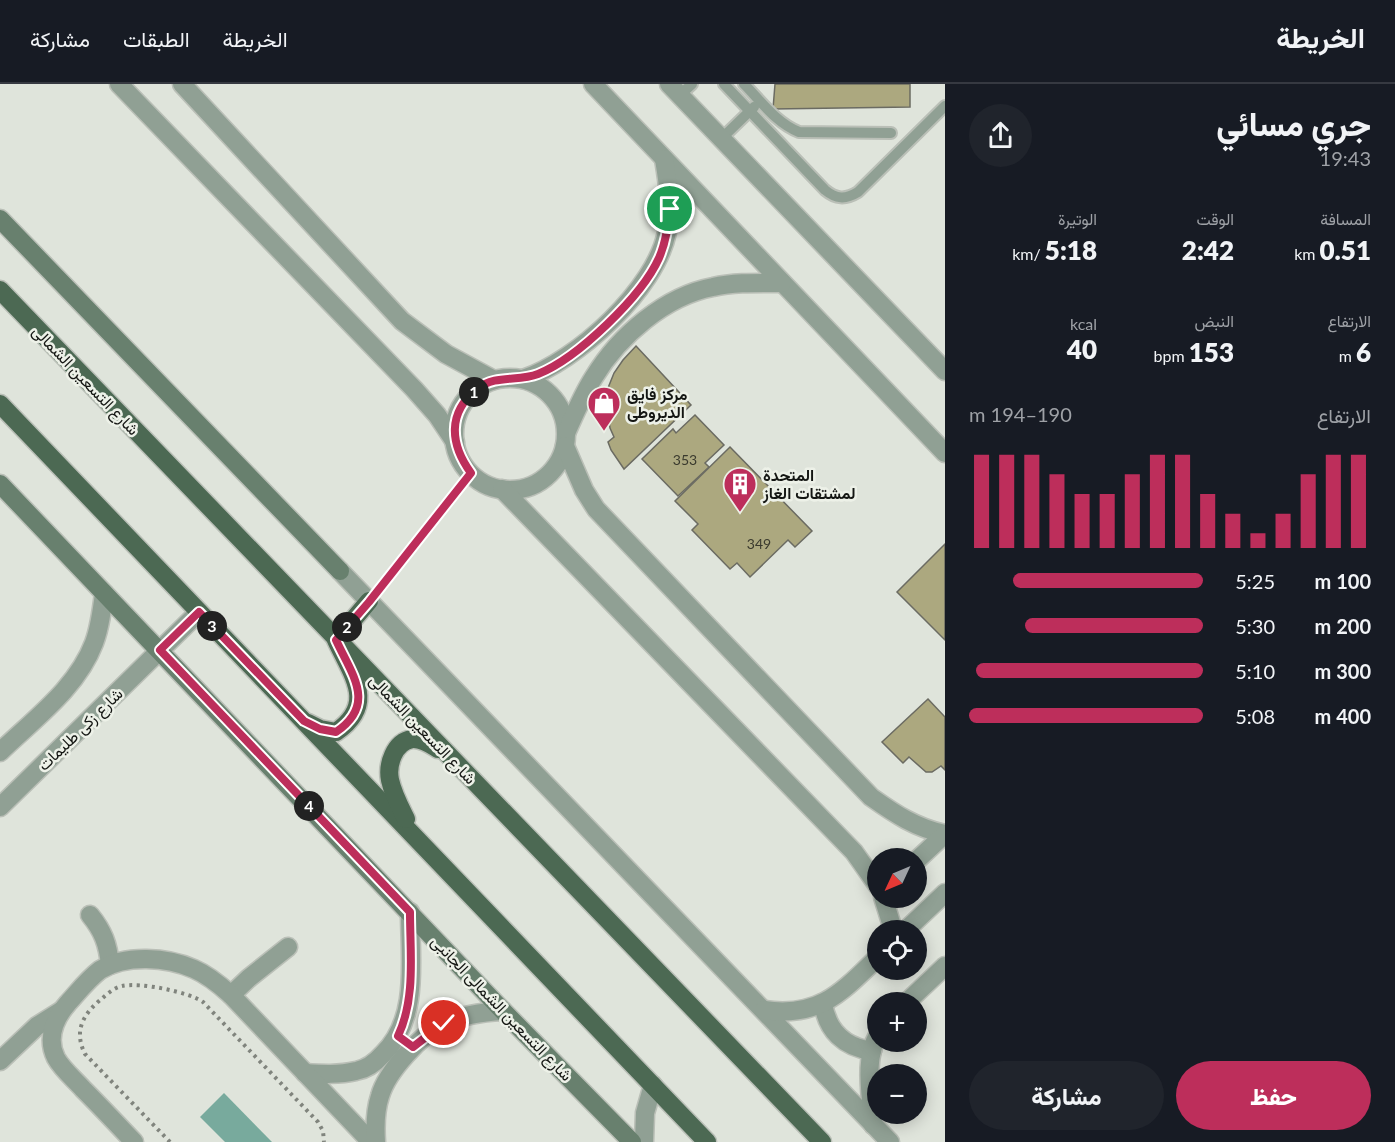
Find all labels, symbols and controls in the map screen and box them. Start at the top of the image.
text: الخريطة [1276,20,1365,54]
text: مشاركة [30,26,90,51]
text: الطبقات [123,26,190,51]
text: الخريطة [223,26,288,51]
text: جري مسائي [1216,103,1371,143]
button: share [969,104,1032,167]
text: 19:43 [1320,146,1371,170]
pin [644,183,695,234]
icon: arrive [653,192,686,225]
text: الوتيرة [1058,209,1097,228]
text: الوقت [1196,209,1234,228]
text: المسافة [1320,209,1371,228]
text: 5:18 [1045,234,1097,266]
text: 2:42 [1182,234,1234,266]
text: 0.51 [1320,234,1371,266]
text: /km [1012,244,1045,263]
text: km [1294,244,1320,263]
text: النبض [1194,311,1234,330]
text: الارتفاع [1328,311,1371,330]
text: kcal [1070,314,1097,333]
street label: شارع التسعين الشمالى [27,321,144,441]
text: 40 [1067,333,1097,365]
text: 153 [1189,336,1234,368]
text: 6 [1356,336,1371,368]
text: bpm [1154,346,1189,365]
text: m [1339,346,1356,365]
pin: 1 [459,377,489,407]
text: 1 [469,382,479,401]
place label: مركز فايق الديروطى [627,384,688,423]
shop icon: مركز فايق الديروطى [586,385,622,432]
text: 190–194 m [969,402,1072,426]
text: الارتفاع [1317,403,1371,427]
house number: 353 [673,451,697,468]
place label: المتحدة لمشتقات الغاز [762,465,856,504]
building icon: المتحدة لمشتقات الغاز [722,466,758,513]
house number: 349 [747,535,771,552]
text: 5:25 [1235,569,1275,593]
text: 100 m [1315,569,1371,593]
pin: 3 [197,611,227,641]
pin: 2 [332,612,362,642]
text: 5:30 [1235,614,1275,638]
text: 200 m [1315,614,1371,638]
text: 3 [207,616,217,635]
text: 2 [342,617,352,636]
text: 5:10 [1235,659,1275,683]
text: 300 m [1315,659,1371,683]
street label: شارع التسعين الشمالى [364,670,481,790]
street label: شارع زكى طليمات [33,683,128,776]
text: 5:08 [1235,704,1275,728]
text: 400 m [1315,704,1371,728]
pin: 4 [294,791,324,821]
text: 4 [304,796,314,815]
north arrow [867,848,927,908]
map controls [867,848,927,1124]
button: locate [867,920,927,980]
street label: شارع التسعين الشمالى الجانبى [426,931,577,1086]
button: + [867,992,927,1052]
pin [418,997,469,1048]
icon: check [427,1006,460,1039]
button: مشاركة [969,1061,1164,1130]
button: حفظ [1176,1061,1371,1130]
button: − [867,1064,927,1124]

